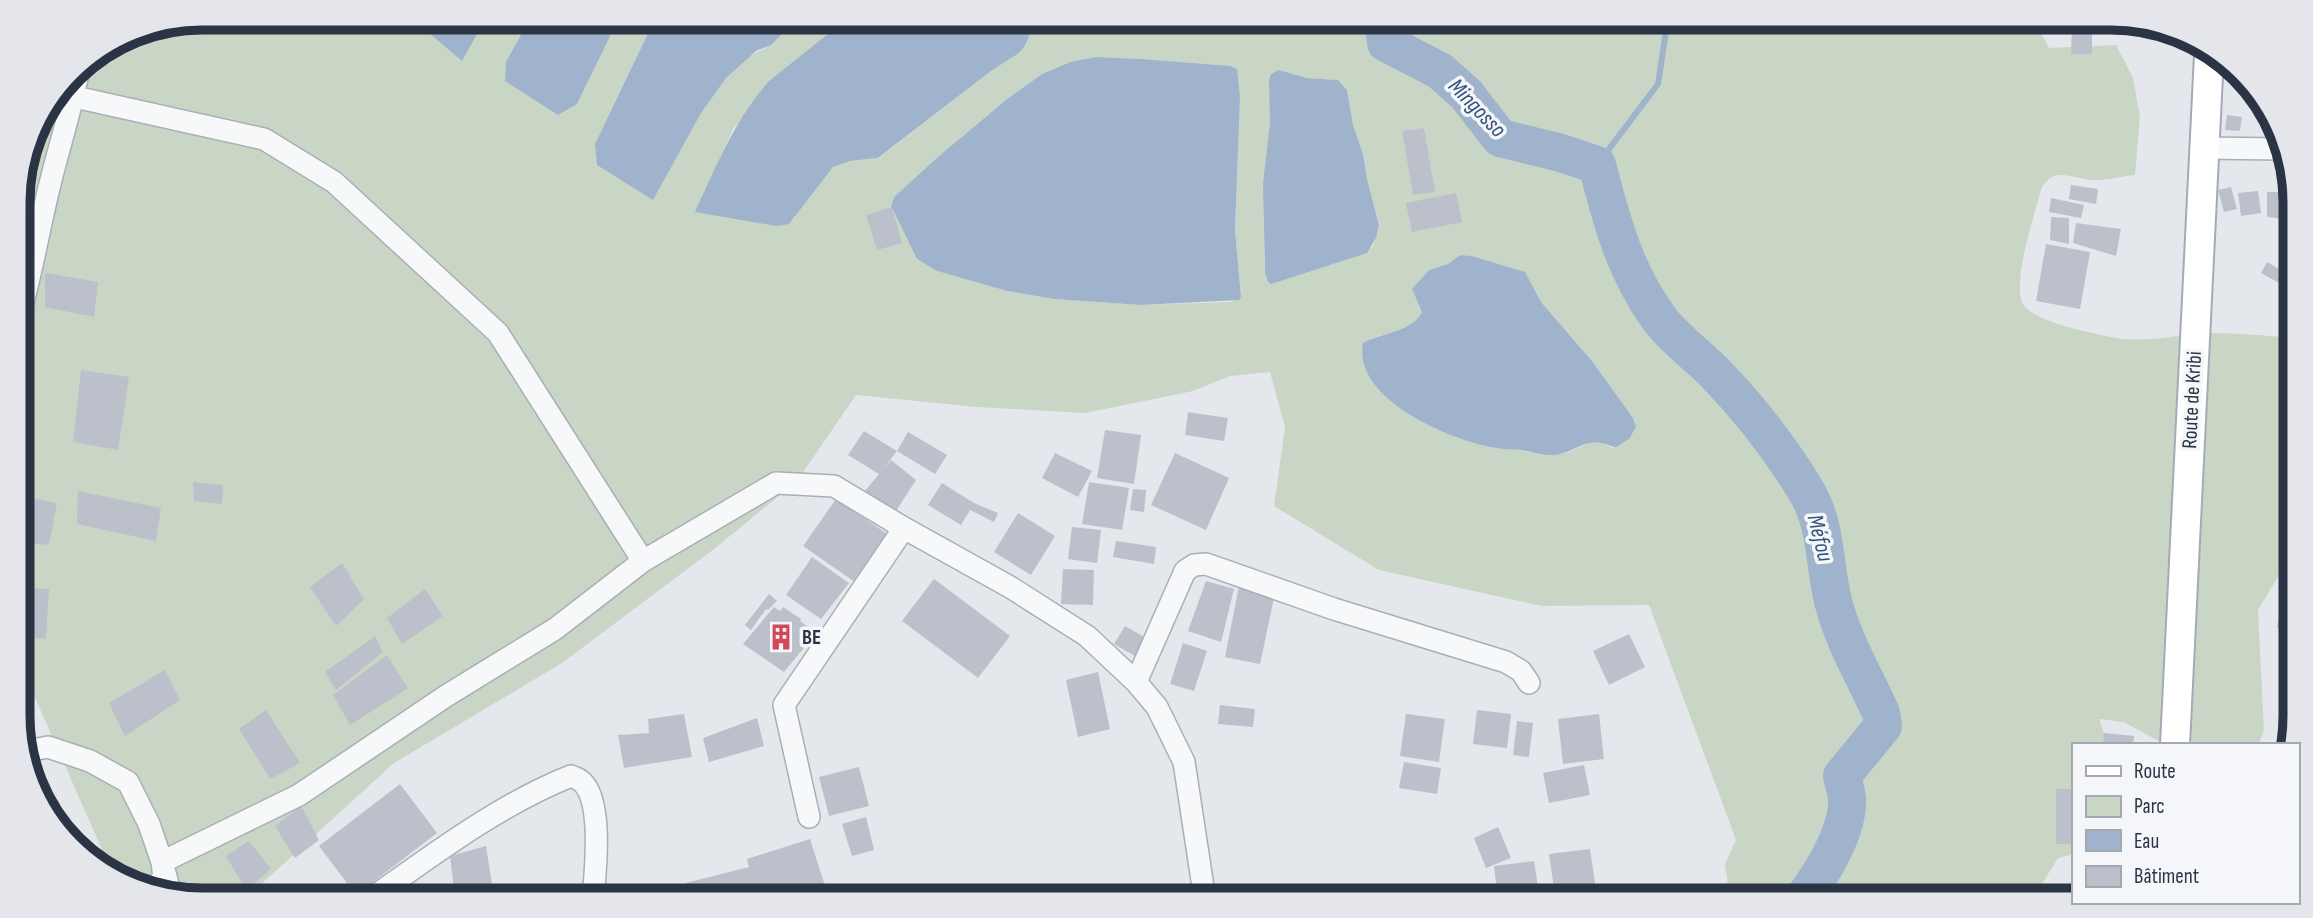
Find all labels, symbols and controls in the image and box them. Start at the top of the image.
water label: Mingosso [1442,73,1512,144]
street label: Route de Kribi [2177,351,2207,449]
water label: Méfou [1801,512,1839,565]
building icon: BE [766,622,796,652]
place label: BE [802,625,821,650]
legend [2072,743,2299,904]
text: Route [2134,759,2176,784]
text: Parc [2134,794,2165,819]
text: Eau [2134,829,2159,854]
text: Bâtiment [2134,864,2199,889]

